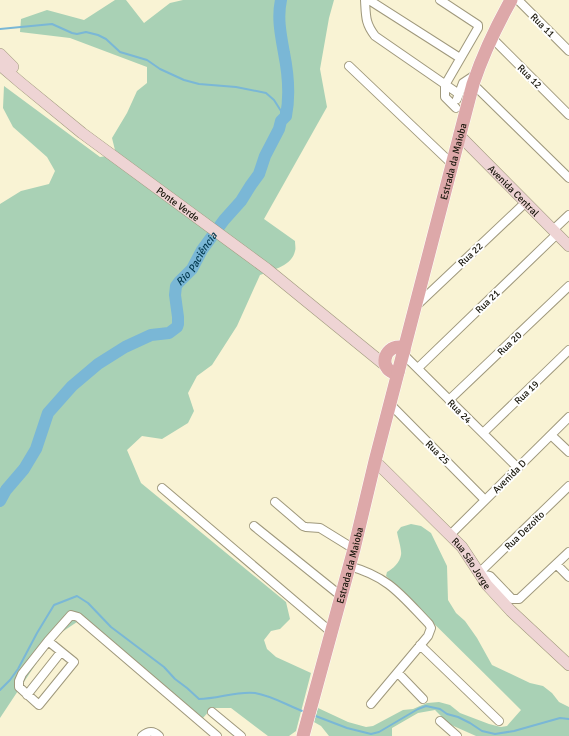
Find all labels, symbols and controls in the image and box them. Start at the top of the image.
street label: Rua 11 [528,11,557,40]
street label: Rua 12 [515,62,544,91]
street label: Estrada da Maioba [438,122,470,201]
street label: Avenida Central [485,163,541,219]
street label: Ponte Verde [154,185,202,224]
water label: Rio Paciência [173,229,220,289]
street label: Rua 22 [456,240,486,269]
street label: Rua 21 [473,287,502,316]
street label: Rua 20 [495,329,524,358]
street label: Rua 19 [512,378,541,407]
street label: Rua 24 [445,397,474,427]
street label: Rua 25 [423,438,452,467]
street label: Avenida D [490,457,529,496]
street label: Rua Dezoito [502,509,547,553]
street label: Estrada da Maioba [334,526,366,605]
street label: Rua São Jorge [449,535,493,592]

